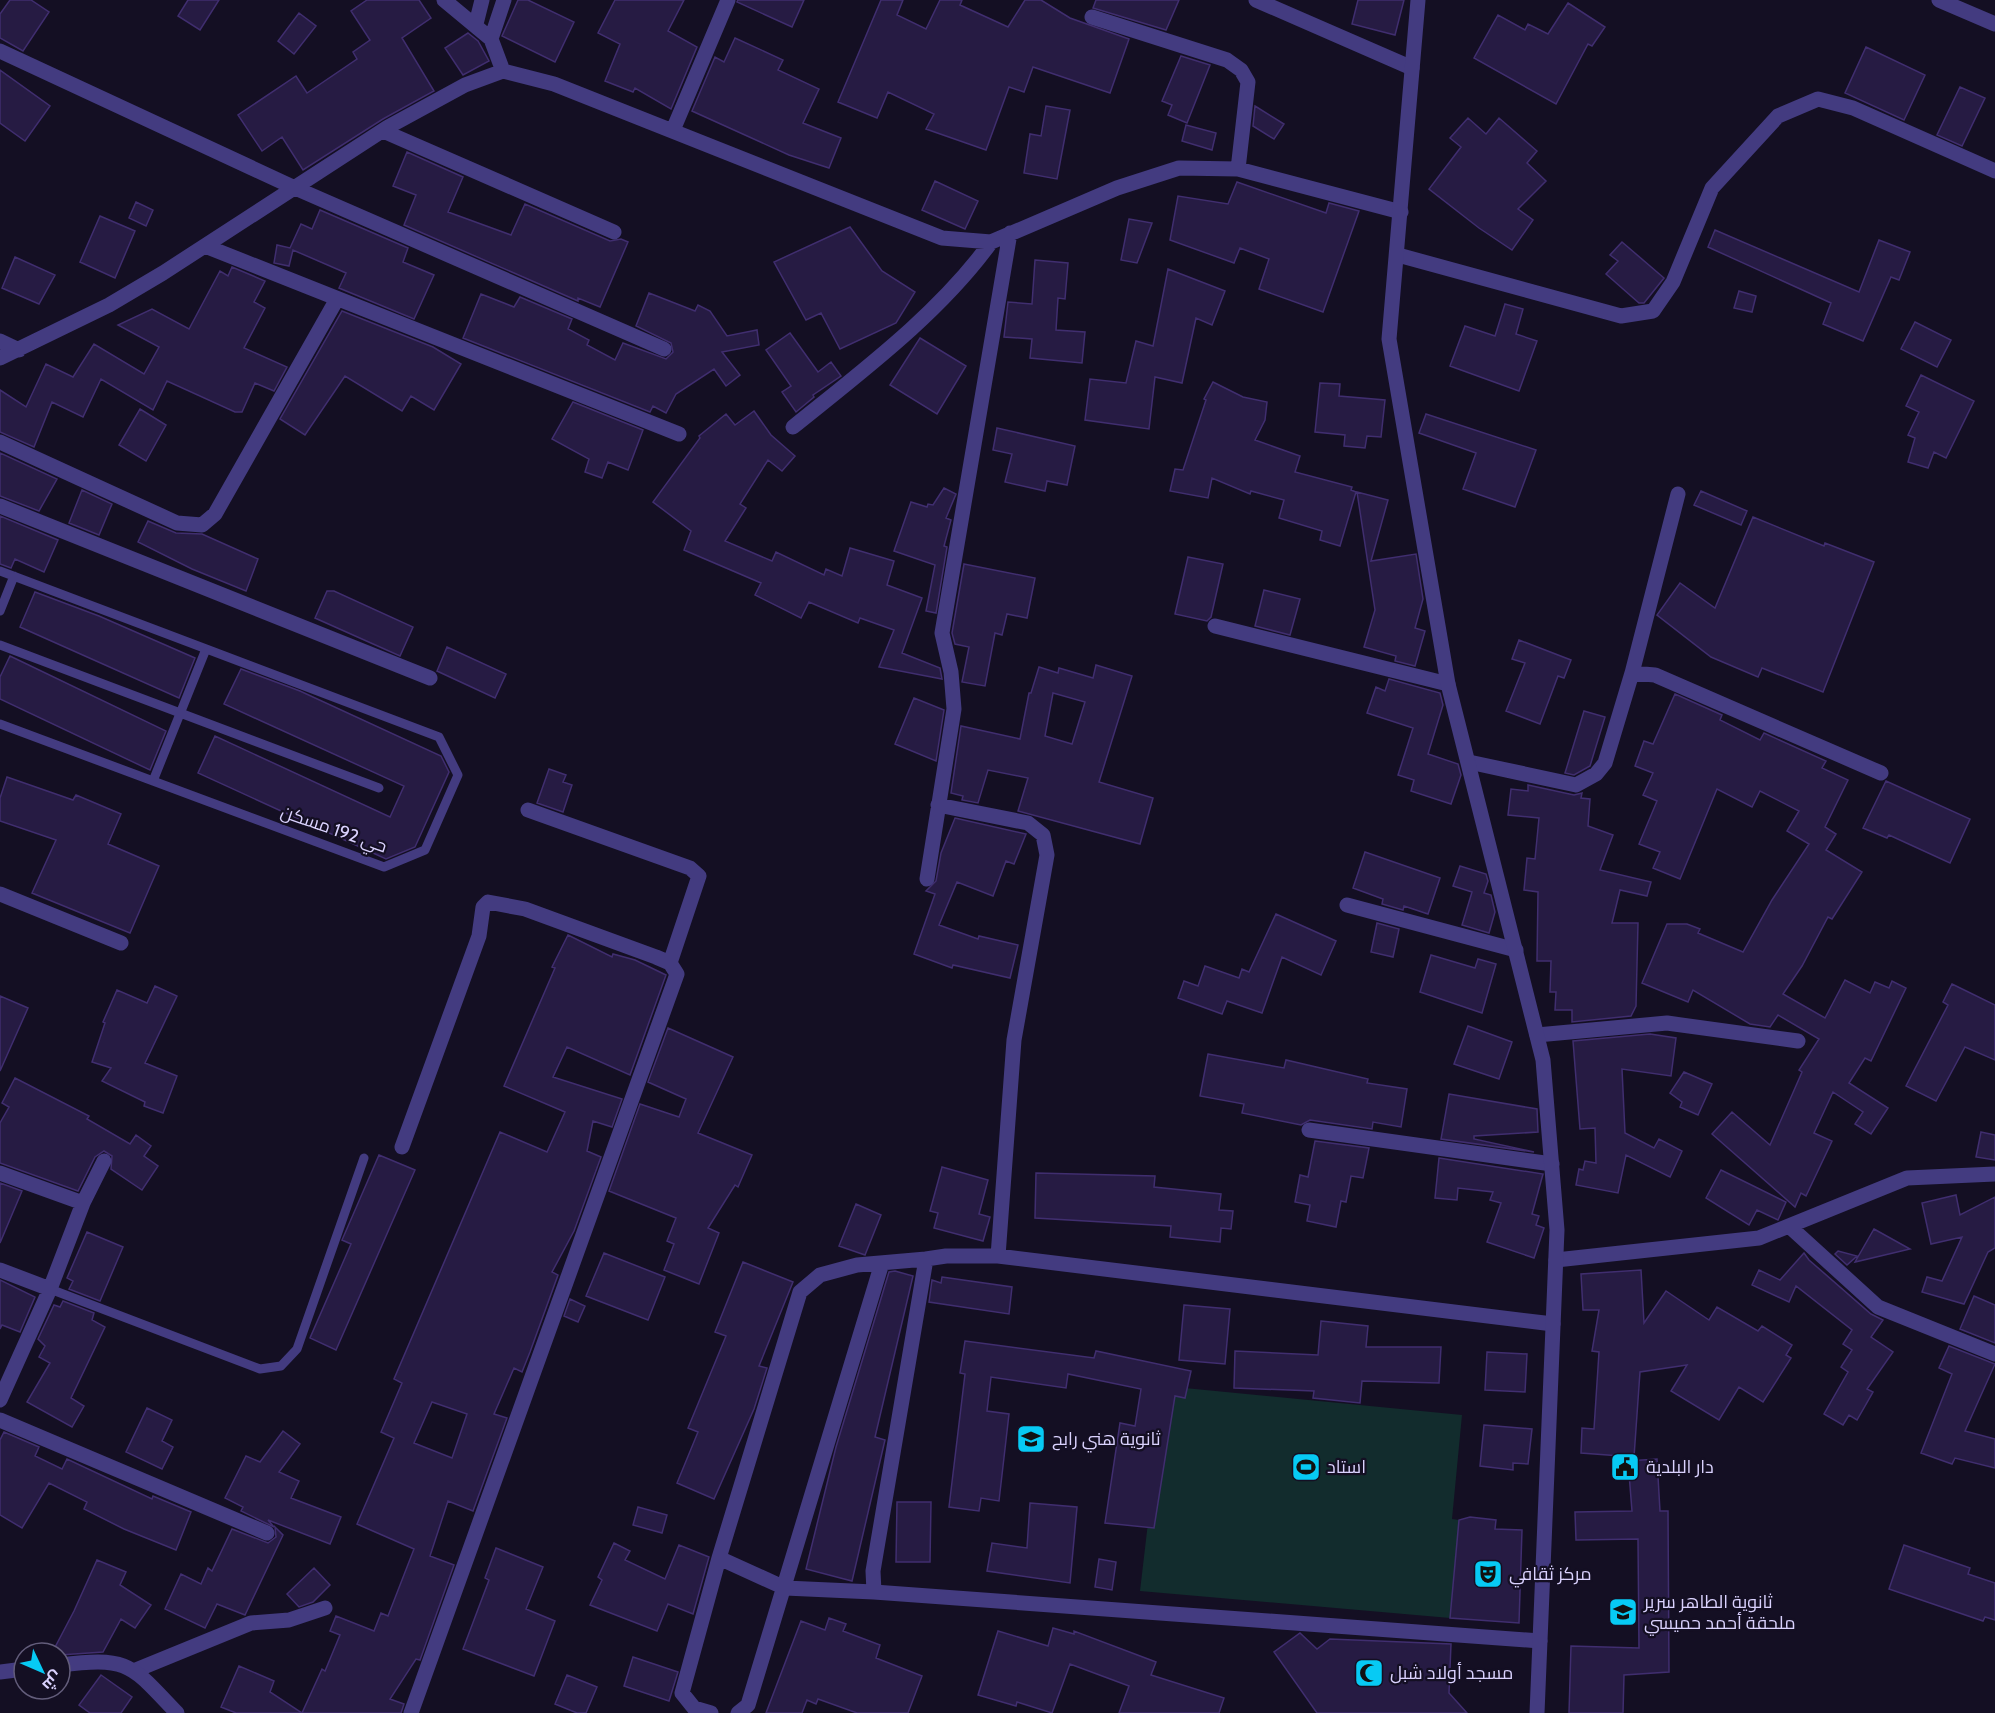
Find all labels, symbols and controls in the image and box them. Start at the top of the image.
street label: حي 192 مسكن [277,801,390,860]
school or university icon: ثانوية هني رابح [1015,1423,1047,1455]
place label: ثانوية هني رابح [1052,1428,1161,1453]
sports icon: استاد [1290,1451,1322,1483]
public building icon: دار البلدية [1609,1451,1641,1483]
place label: استاد [1327,1456,1366,1478]
place label: دار البلدية [1646,1456,1714,1478]
theatre icon: مركز ثقافي [1472,1558,1504,1590]
place label: مركز ثقافي [1509,1563,1592,1588]
place label: ثانوية الطاهر سرير ملحقة أحمد حميسي [1643,1591,1796,1636]
school or university icon: ثانوية الطاهر سرير ملحقة أحمد حميسي [1607,1596,1639,1628]
north arrow [12,1641,72,1701]
mosque icon: مسجد أولاد شبل [1353,1657,1385,1689]
place label: مسجد أولاد شبل [1390,1662,1513,1684]
text: ش [38,1667,66,1695]

